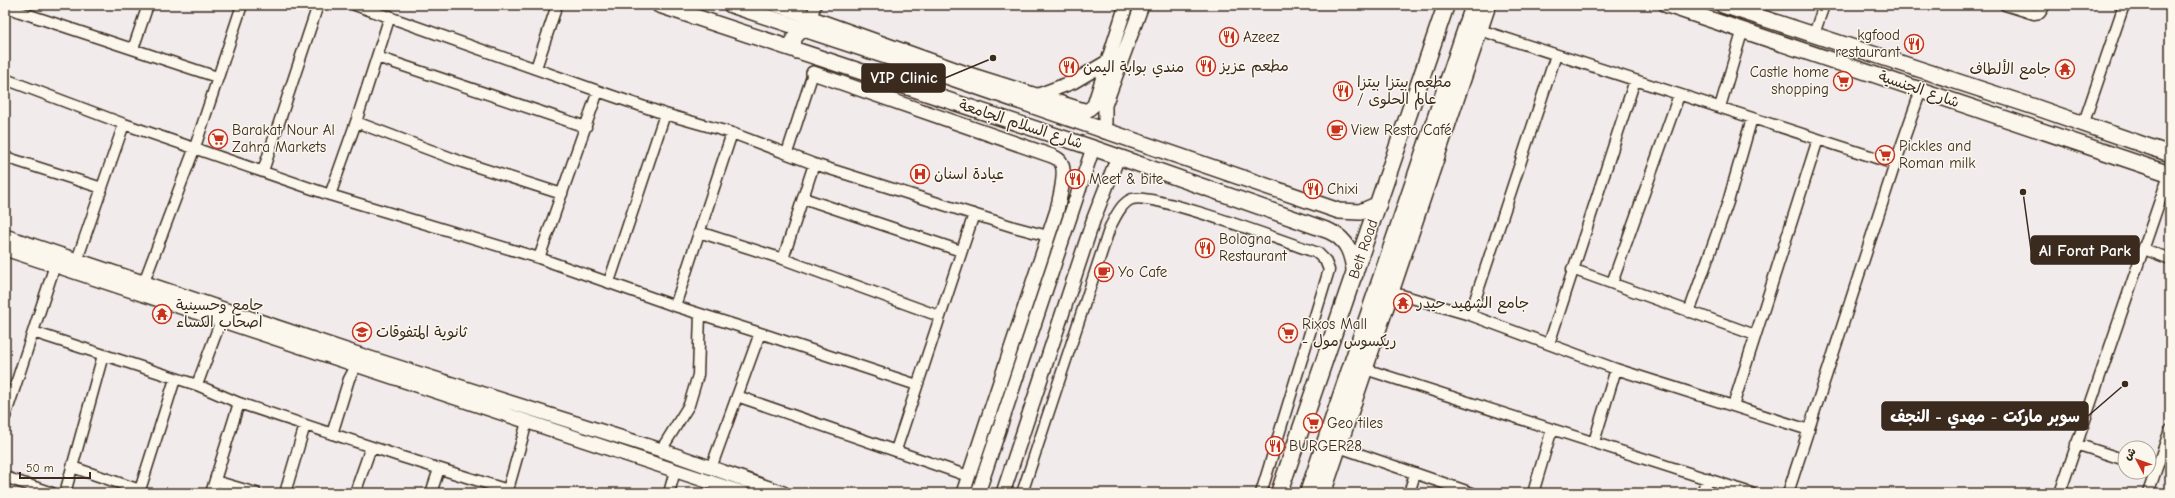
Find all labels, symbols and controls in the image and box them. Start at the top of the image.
restaurant icon: Azeez [1218,26,1240,48]
place label: kgfood restaurant [1835,26,1901,61]
place label: Azeez [1243,28,1280,46]
restaurant icon: kgfood restaurant [1903,33,1925,55]
restaurant icon: مطعم عزيز [1195,55,1217,77]
restaurant icon: مندي بوابة اليمن [1058,56,1080,78]
place label: مطعم عزيز [1218,57,1289,78]
place label: مندي بوابة اليمن [1083,58,1184,78]
temple icon: جامع الألطاف [2054,58,2076,80]
place label: جامع الألطاف [1970,59,2051,80]
place label: Castle home shopping [1750,63,1829,98]
callout: VIP Clinic [862,64,945,92]
street label: شارع الجنسية [1876,67,1962,112]
text: VIP Clinic [870,69,938,87]
supermarket icon: Castle home shopping [1832,70,1854,92]
place label: مطعم بيتزا بيتزا / عالم الحلوى [1357,73,1452,110]
restaurant icon: مطعم بيتزا بيتزا / عالم الحلوى [1332,80,1354,102]
street label: شارع السلام الجامعة [956,95,1085,154]
cafe icon: View Resto Café [1326,119,1348,141]
place label: Barakat Nour Al Zahra Markets [232,121,335,156]
place label: View Resto Café [1351,121,1452,139]
supermarket icon: Barakat Nour Al Zahra Markets [207,128,229,150]
place label: Pickles and Roman milk [1899,137,1976,172]
supermarket icon: Pickles and Roman milk [1874,144,1896,166]
hospital icon: عيادة اسنان [909,163,931,185]
place label: عيادة اسنان [934,165,1004,183]
restaurant icon: Meet & bite [1064,168,1086,190]
place label: Meet & bite [1089,170,1164,188]
restaurant icon: Chixi [1302,178,1324,200]
place label: Chixi [1327,180,1358,198]
street label: Belt Road [1344,217,1382,281]
place label: Bologna Restaurant [1219,230,1287,265]
callout: Al Forat Park [2031,236,2139,264]
restaurant icon: Bologna Restaurant [1194,237,1216,259]
text: Al Forat Park [2039,242,2131,260]
cafe icon: Yo Cafe [1093,261,1115,283]
place label: Yo Cafe [1118,263,1168,281]
temple icon: جامع الشهيد حيدر [1392,292,1414,314]
place label: جامع الشهيد حيدر [1416,294,1529,314]
place label: جامع وحسينية اصحاب الكساء [176,296,264,331]
temple icon: جامع وحسينية اصحاب الكساء [151,303,173,325]
place label: Rixos Mall - ريكسوس مول [1302,315,1396,350]
school or university icon: ثانوية المتفوقات [351,321,373,343]
supermarket icon: Rixos Mall - ريكسوس مول [1277,322,1299,344]
place label: ثانوية المتفوقات [376,323,468,341]
callout: سوبر ماركت - مهدي - النجف [1882,402,2088,430]
text: سوبر ماركت - مهدي - النجف [1890,408,2080,429]
supermarket icon: Geo tiles [1302,412,1324,434]
place label: Geo tiles [1327,414,1383,432]
restaurant icon: BURGER28 [1264,435,1286,457]
place label: BURGER28 [1289,437,1362,455]
north arrow [2117,440,2157,480]
text: ش [2121,445,2139,463]
scale bar [20,454,90,480]
text: 50 m [26,461,54,475]

